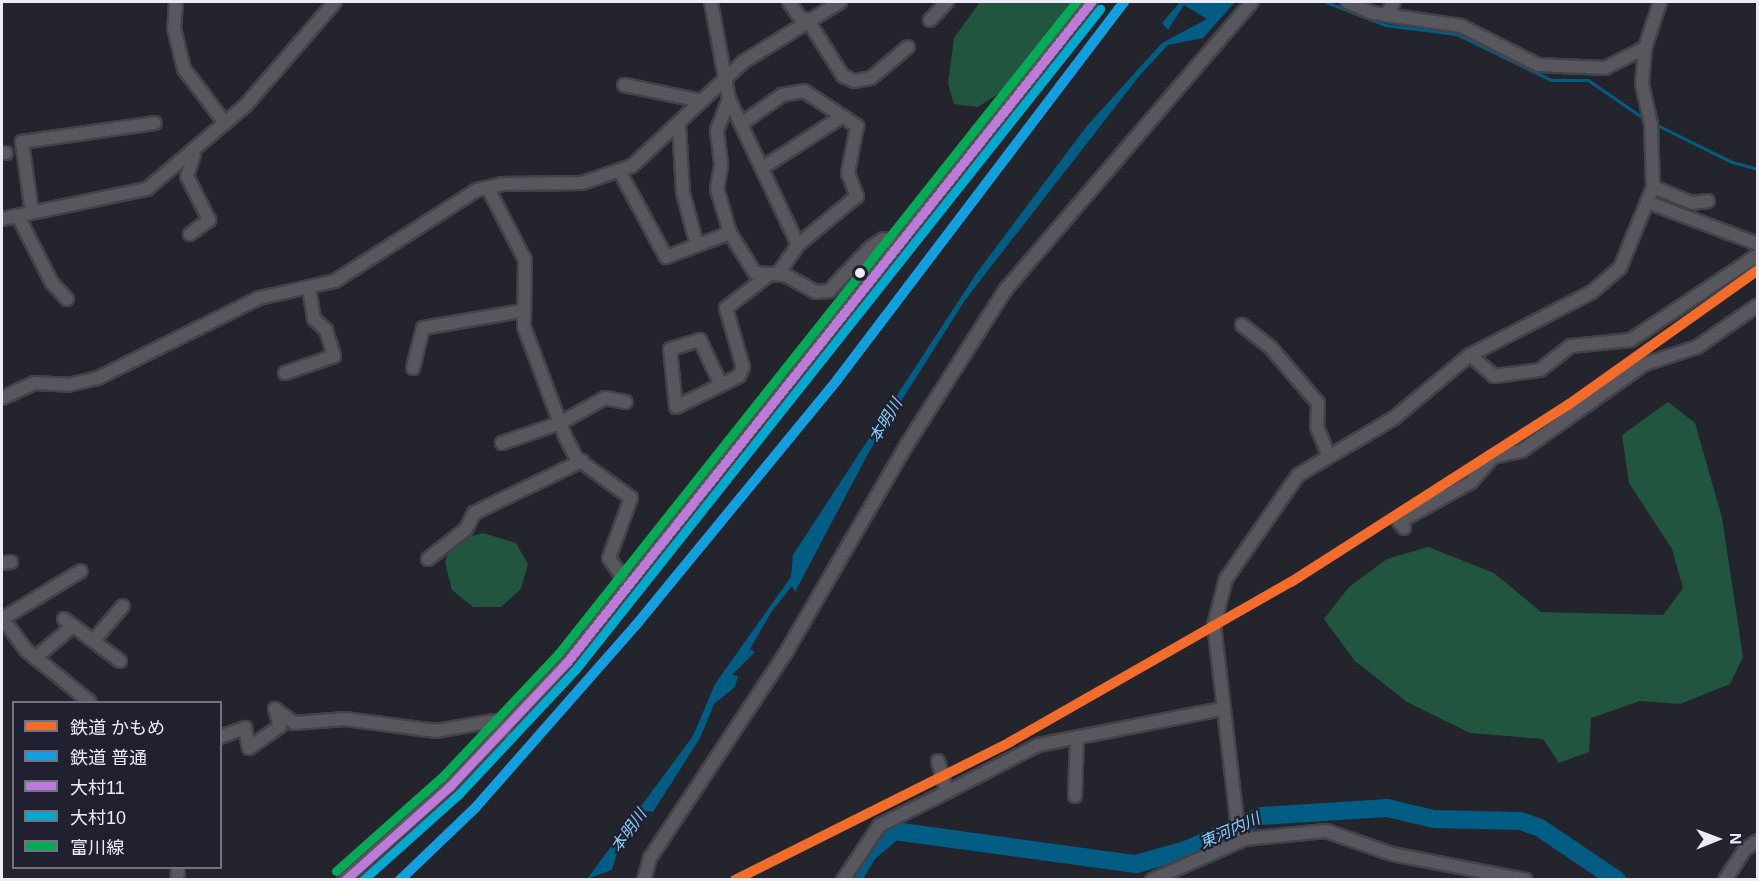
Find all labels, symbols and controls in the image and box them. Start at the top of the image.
unlabelled marker [854,267,866,279]
water label: 本明川 [865,395,907,447]
legend [12,701,222,869]
text: 鉄道 かもめ [70,718,165,738]
text: 鉄道 普通 [70,748,147,768]
text: 大村11 [70,778,125,798]
water label: 本明川 [607,806,651,856]
text: 大村10 [70,808,126,828]
water label: 東河内川 [1197,809,1263,853]
north arrow [1687,809,1747,869]
text: N [1727,833,1744,845]
text: 富川線 [70,838,124,858]

